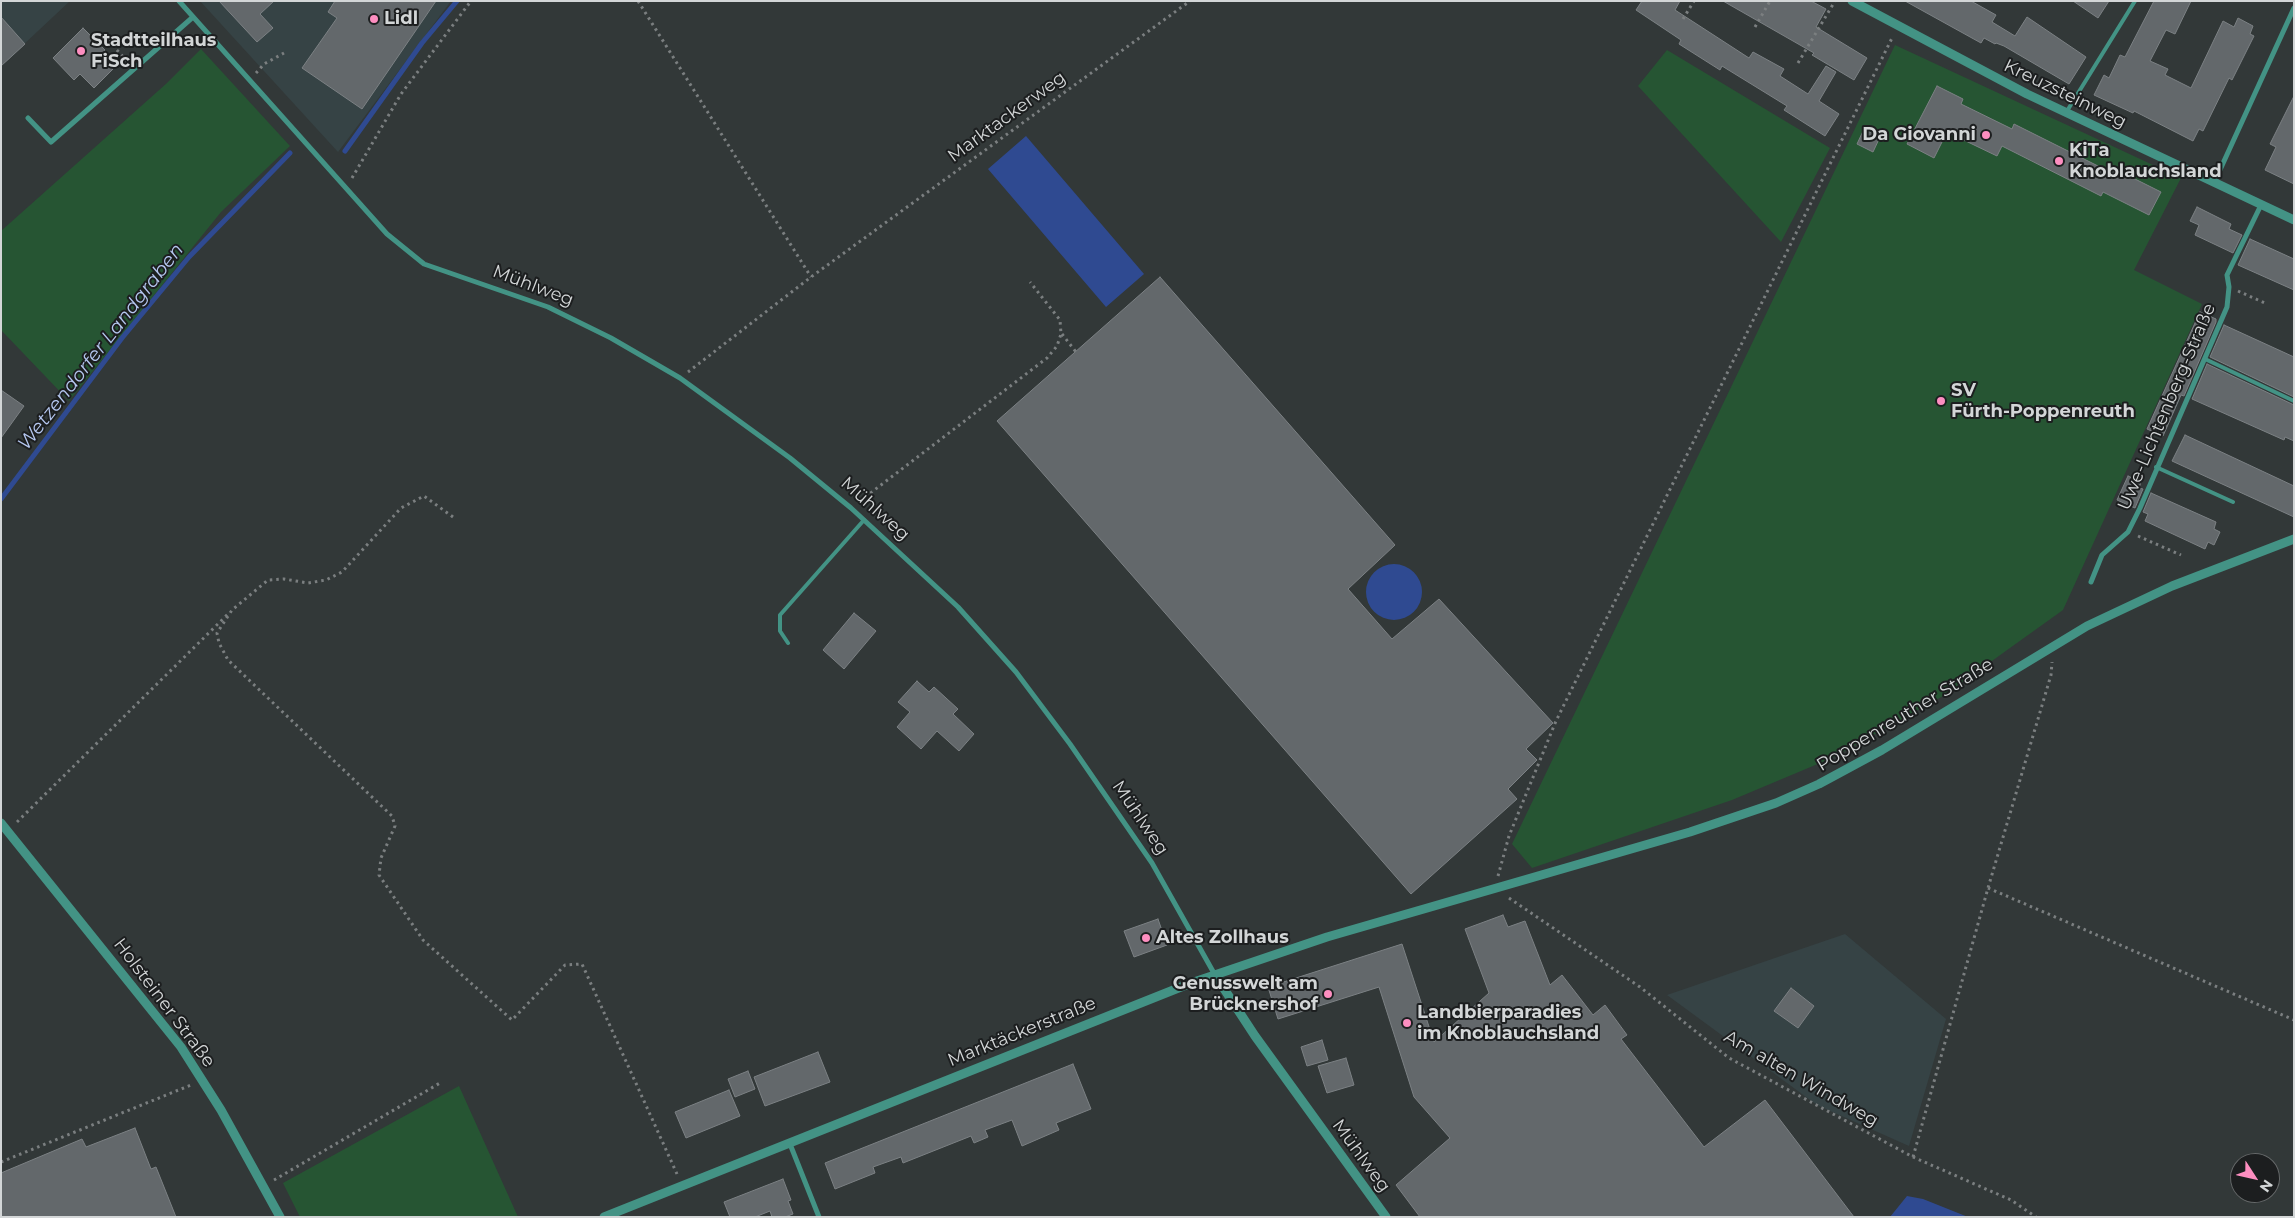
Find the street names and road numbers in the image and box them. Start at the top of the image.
street label: Kreuzsteinweg [2000,55,2130,133]
street label: Marktackerweg [944,67,1070,167]
street label: Mühlweg [489,261,577,311]
street label: Uwe-Lichtenberg-Straße [2114,300,2220,514]
street label: Mühlweg [836,473,914,545]
street label: Poppenreuther Straße [1813,654,1997,776]
street label: Mühlweg [1107,777,1173,859]
street label: Holsteiner Straße [109,934,219,1072]
street label: Marktäckerstraße [945,992,1099,1072]
street label: Am alten Windweg [1720,1026,1882,1132]
street label: Mühlweg [1327,1115,1395,1197]

